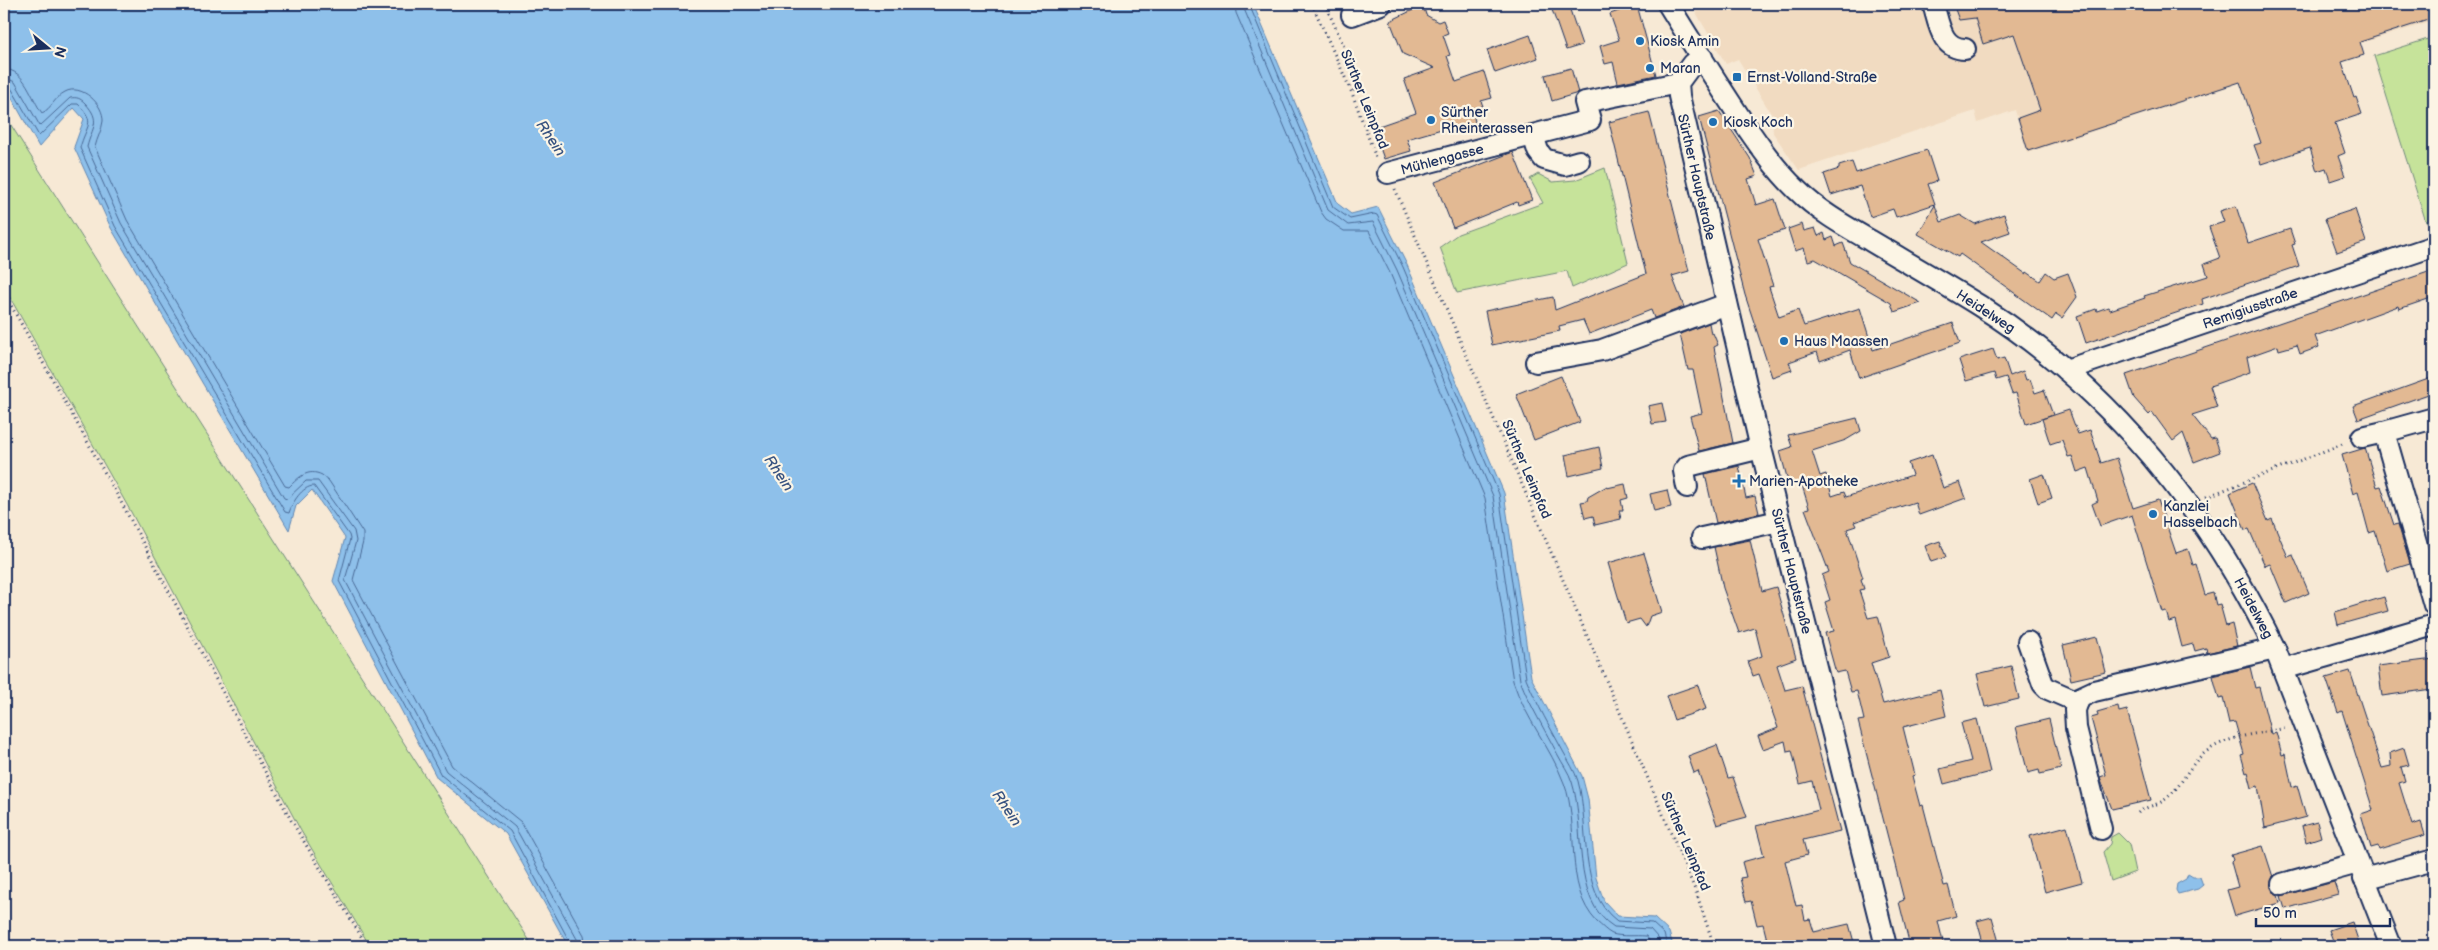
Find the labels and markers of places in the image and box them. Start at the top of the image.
place label: Kiosk Amin [1650,33,1719,50]
marker: Kiosk Amin [1634,35,1646,47]
place label: Maran [1660,60,1701,77]
marker: Maran [1644,62,1656,74]
place label: Ernst-Volland-Straße [1747,69,1877,86]
marker: Ernst-Volland-Straße [1731,71,1743,83]
place label: Sürther Rheinterassen [1441,104,1533,137]
marker: Sürther Rheinterassen [1425,114,1437,126]
place label: Kiosk Koch [1723,114,1793,131]
marker: Kiosk Koch [1707,116,1719,128]
place label: Haus Maassen [1794,333,1889,350]
marker: Haus Maassen [1778,335,1790,347]
place label: Marien-Apotheke [1749,473,1858,490]
marker: Marien-Apotheke [1733,475,1745,487]
place label: Kanzlei Hasselbach [2163,498,2238,531]
marker: Kanzlei Hasselbach [2147,508,2159,520]

